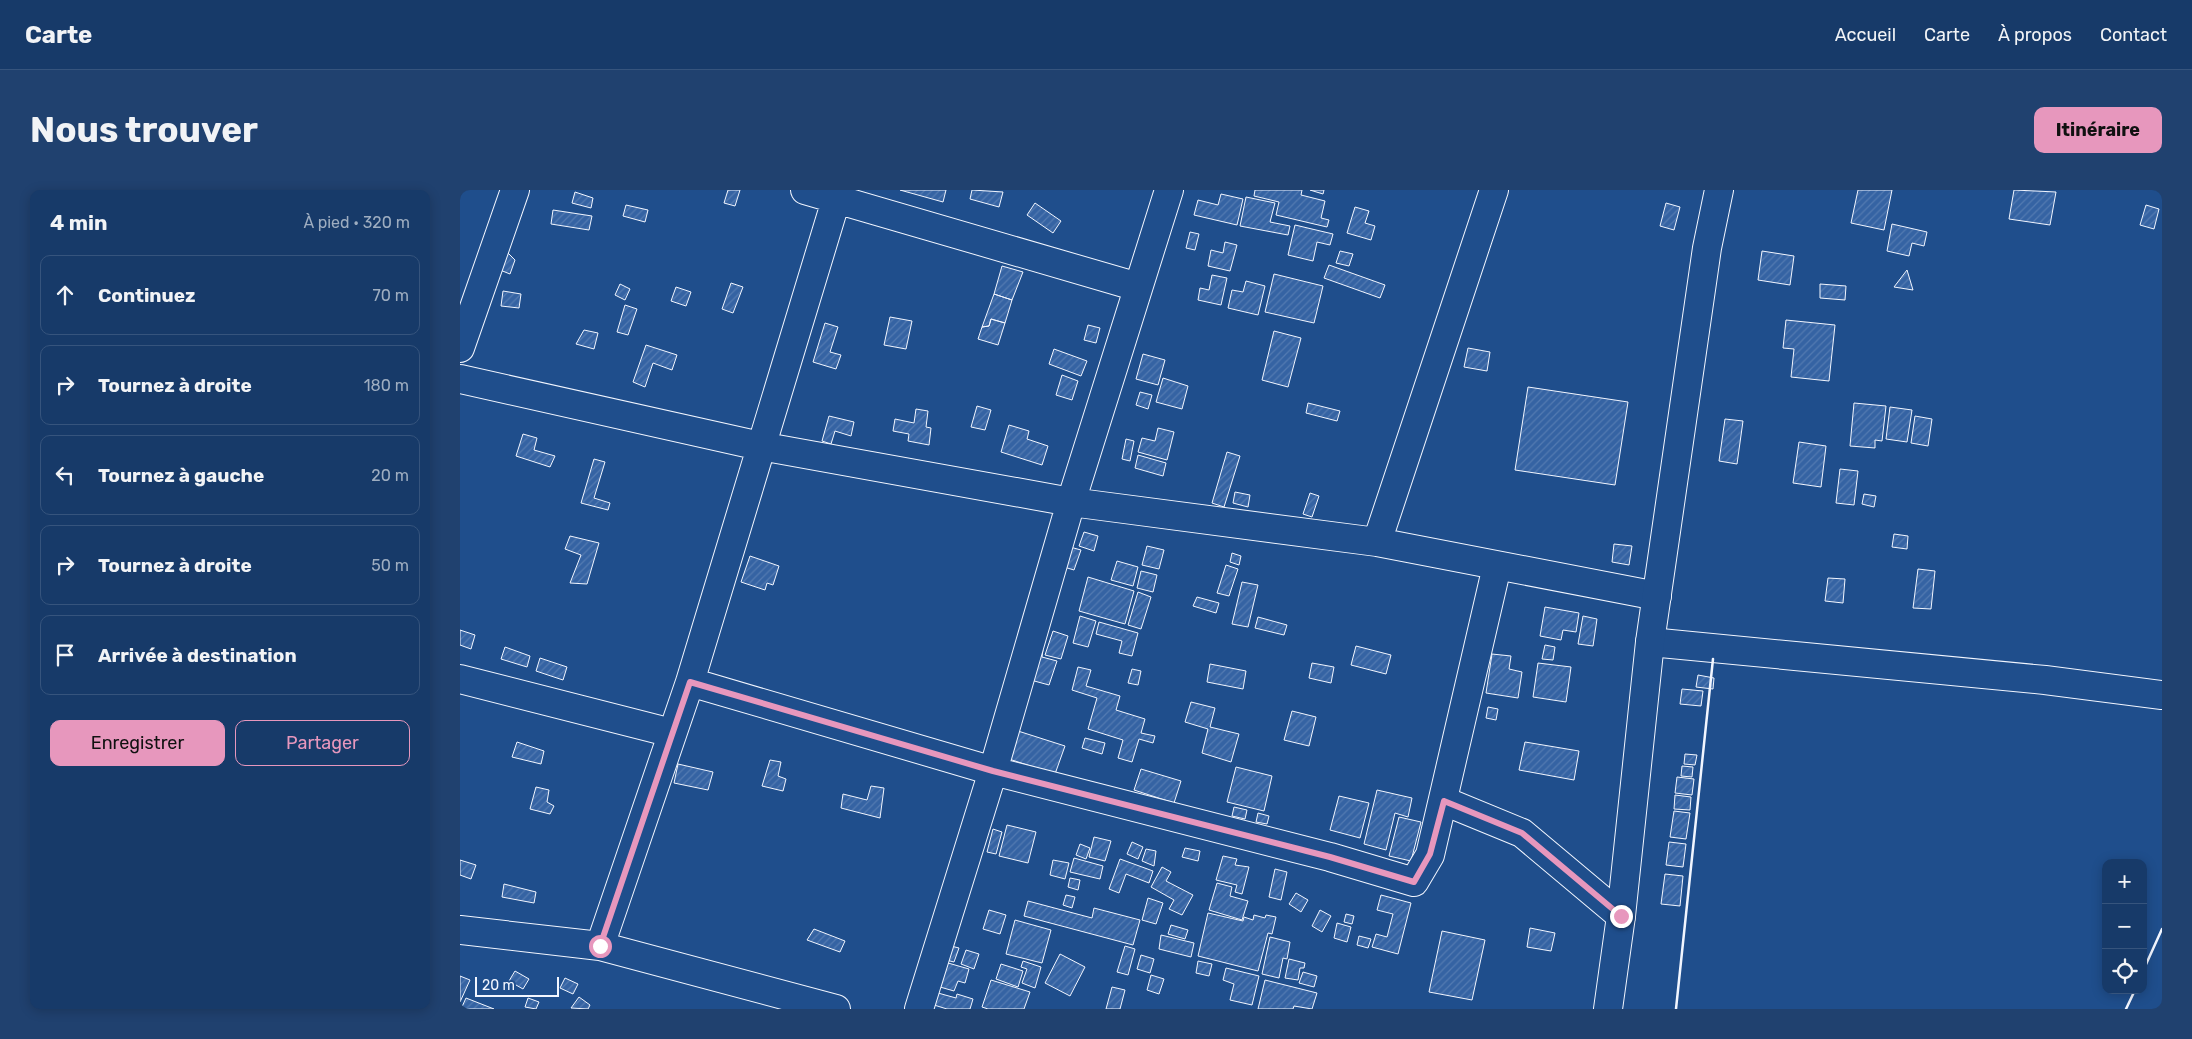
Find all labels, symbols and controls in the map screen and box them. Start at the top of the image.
text: Carte [25,21,92,49]
text: Accueil [1835,24,1896,46]
text: Carte [1924,24,1970,46]
text: À propos [1998,24,2072,46]
text: Contact [2100,24,2167,46]
button: Itinéraire [2034,107,2162,153]
text: Nous trouver [30,109,258,151]
text: 4 min [50,210,108,235]
text: À pied · 320 m [303,213,410,232]
icon: ahead [51,281,79,309]
text: Continuez [98,284,196,307]
text: 70 m [372,286,409,305]
icon: right [51,371,79,399]
text: Tournez à droite [98,374,252,397]
text: 180 m [364,376,409,395]
icon: left [51,461,79,489]
text: Tournez à gauche [98,464,264,487]
text: 20 m [371,466,409,485]
icon: right [51,551,79,579]
text: Tournez à droite [98,554,252,577]
text: 50 m [371,556,409,575]
icon: arrive [51,641,79,669]
text: Arrivée à destination [98,644,297,667]
button: Enregistrer [50,720,225,766]
button: Partager [235,720,410,766]
map controls [2102,859,2147,994]
button: + [2102,859,2147,904]
button: − [2102,904,2147,949]
route end [1610,905,1633,928]
route start [589,935,612,958]
button: locate [2102,949,2147,994]
scale bar [475,974,559,997]
text: 20 m [482,977,515,994]

